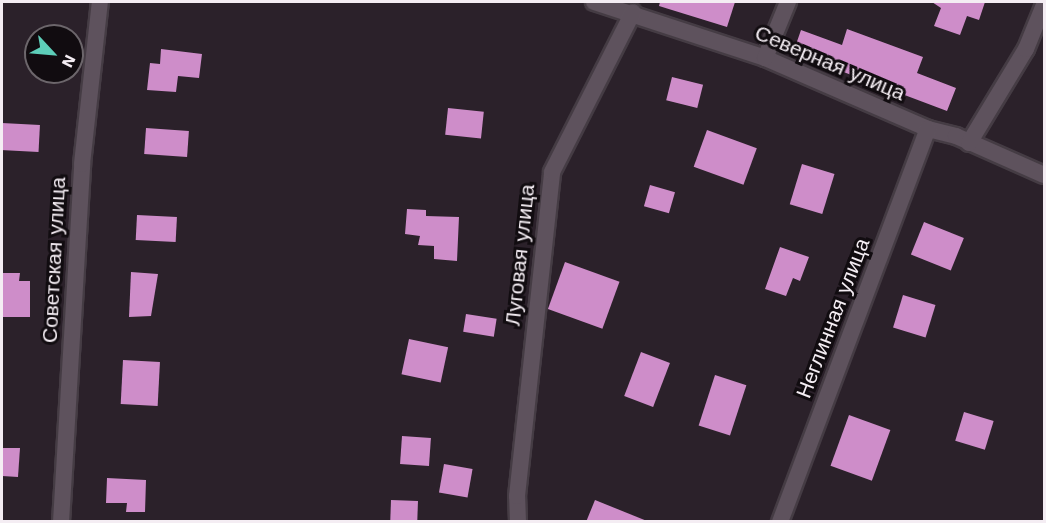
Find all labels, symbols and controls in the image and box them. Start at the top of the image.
street label: Северная улица [751,20,909,106]
north arrow [24,24,84,84]
text: N [58,52,80,71]
street label: Советская улица [37,176,71,344]
street label: Луговая улица [500,183,540,327]
street label: Неглинная улица [791,235,875,401]

